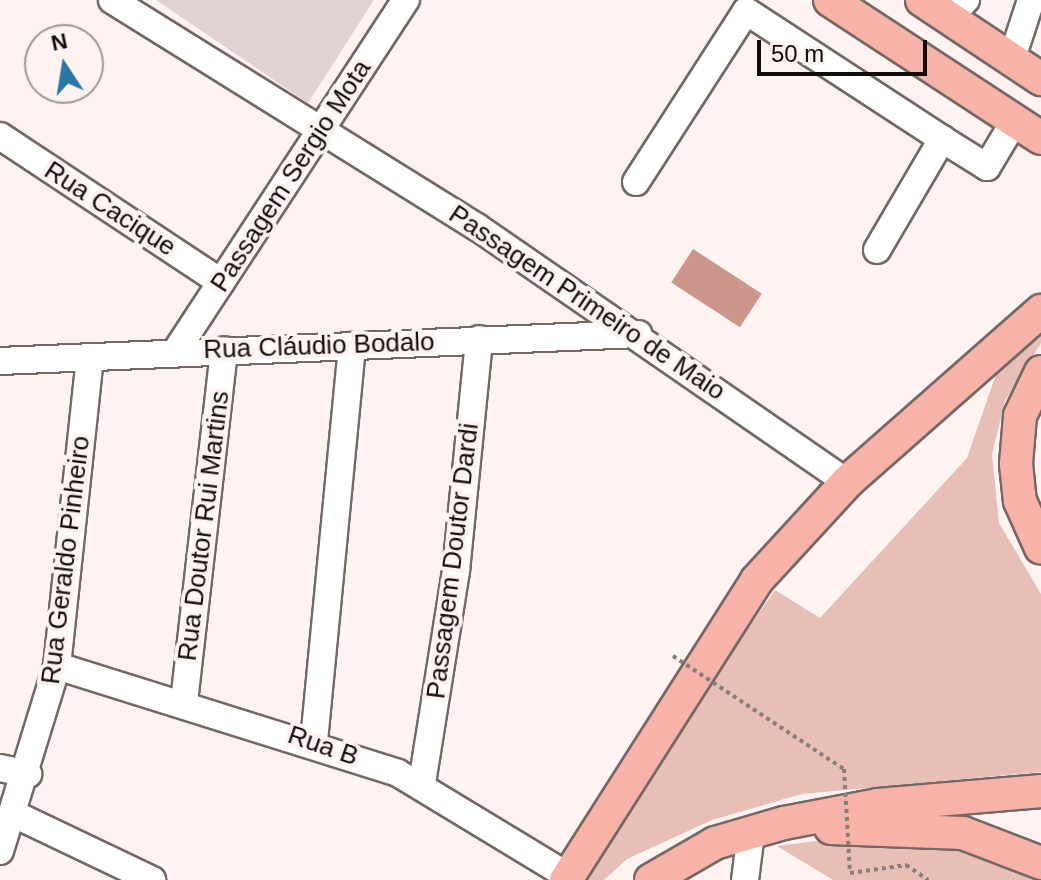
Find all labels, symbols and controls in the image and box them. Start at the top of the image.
north arrow [24,24,104,104]
scale bar [761,24,931,74]
text: N [49,28,70,56]
text: 50 m [771,40,824,67]
street label: Passagem Sergio Mota [204,54,378,298]
street label: Rua Cacique [38,155,182,263]
street label: Passagem Primeiro de Maio [443,199,731,407]
street label: Rua Cláudio Bodalo [203,326,435,366]
street label: Rua Doutor Rui Martins [172,389,236,663]
street label: Passagem Doutor Dardi [421,421,485,701]
street label: Rua Geraldo Pinheiro [35,434,97,686]
street label: Rua B [284,719,362,773]

